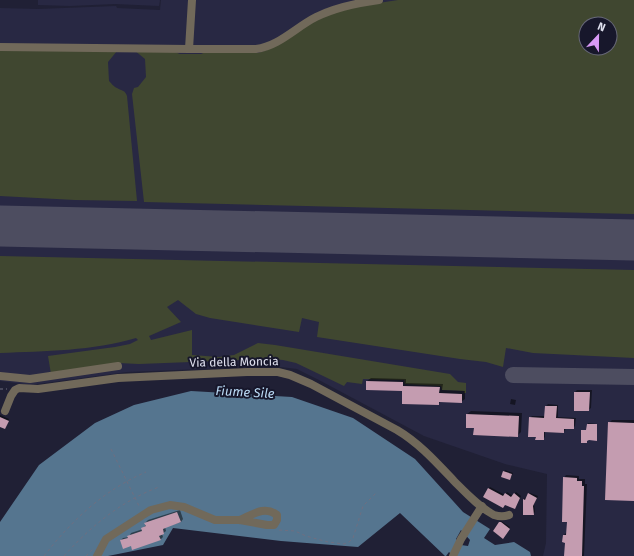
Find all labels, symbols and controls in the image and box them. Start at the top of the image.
north arrow [578,16,618,56]
text: N [596,20,607,35]
street label: Via della Moncia [189,354,279,370]
water label: Fiume Sile [215,383,275,401]

